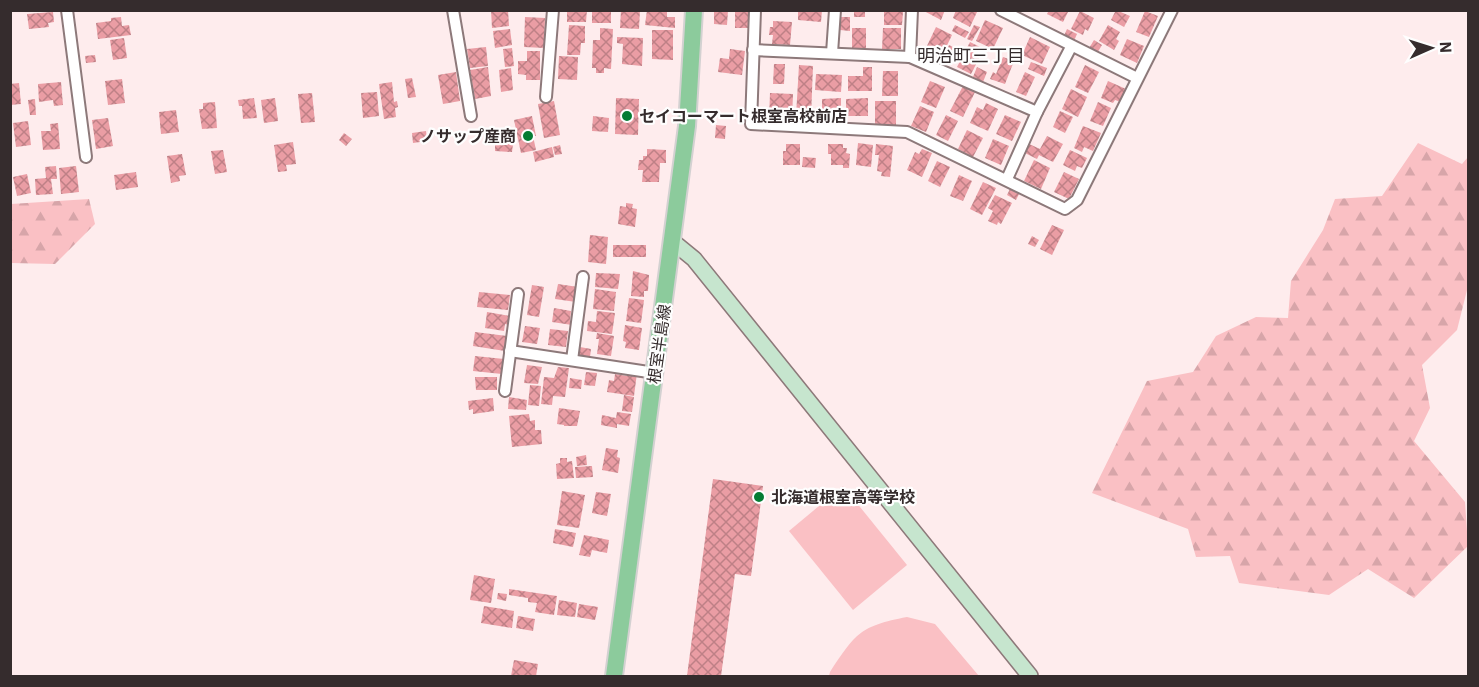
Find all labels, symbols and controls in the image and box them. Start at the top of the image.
north arrow [1401,18,1461,78]
text: N [1436,41,1456,54]
district label: 明治町三丁目 [917,44,1025,67]
place label: セイコーマート根室高校前店 [639,106,847,126]
marker: セイコーマート根室高校前店 [620,109,634,123]
place label: ノサップ産商 [420,126,516,146]
marker: ノサップ産商 [521,129,535,143]
street label: 根室半島線 [644,303,674,385]
place label: 北海道根室高等学校 [771,487,915,507]
marker: 北海道根室高等学校 [752,490,766,504]

